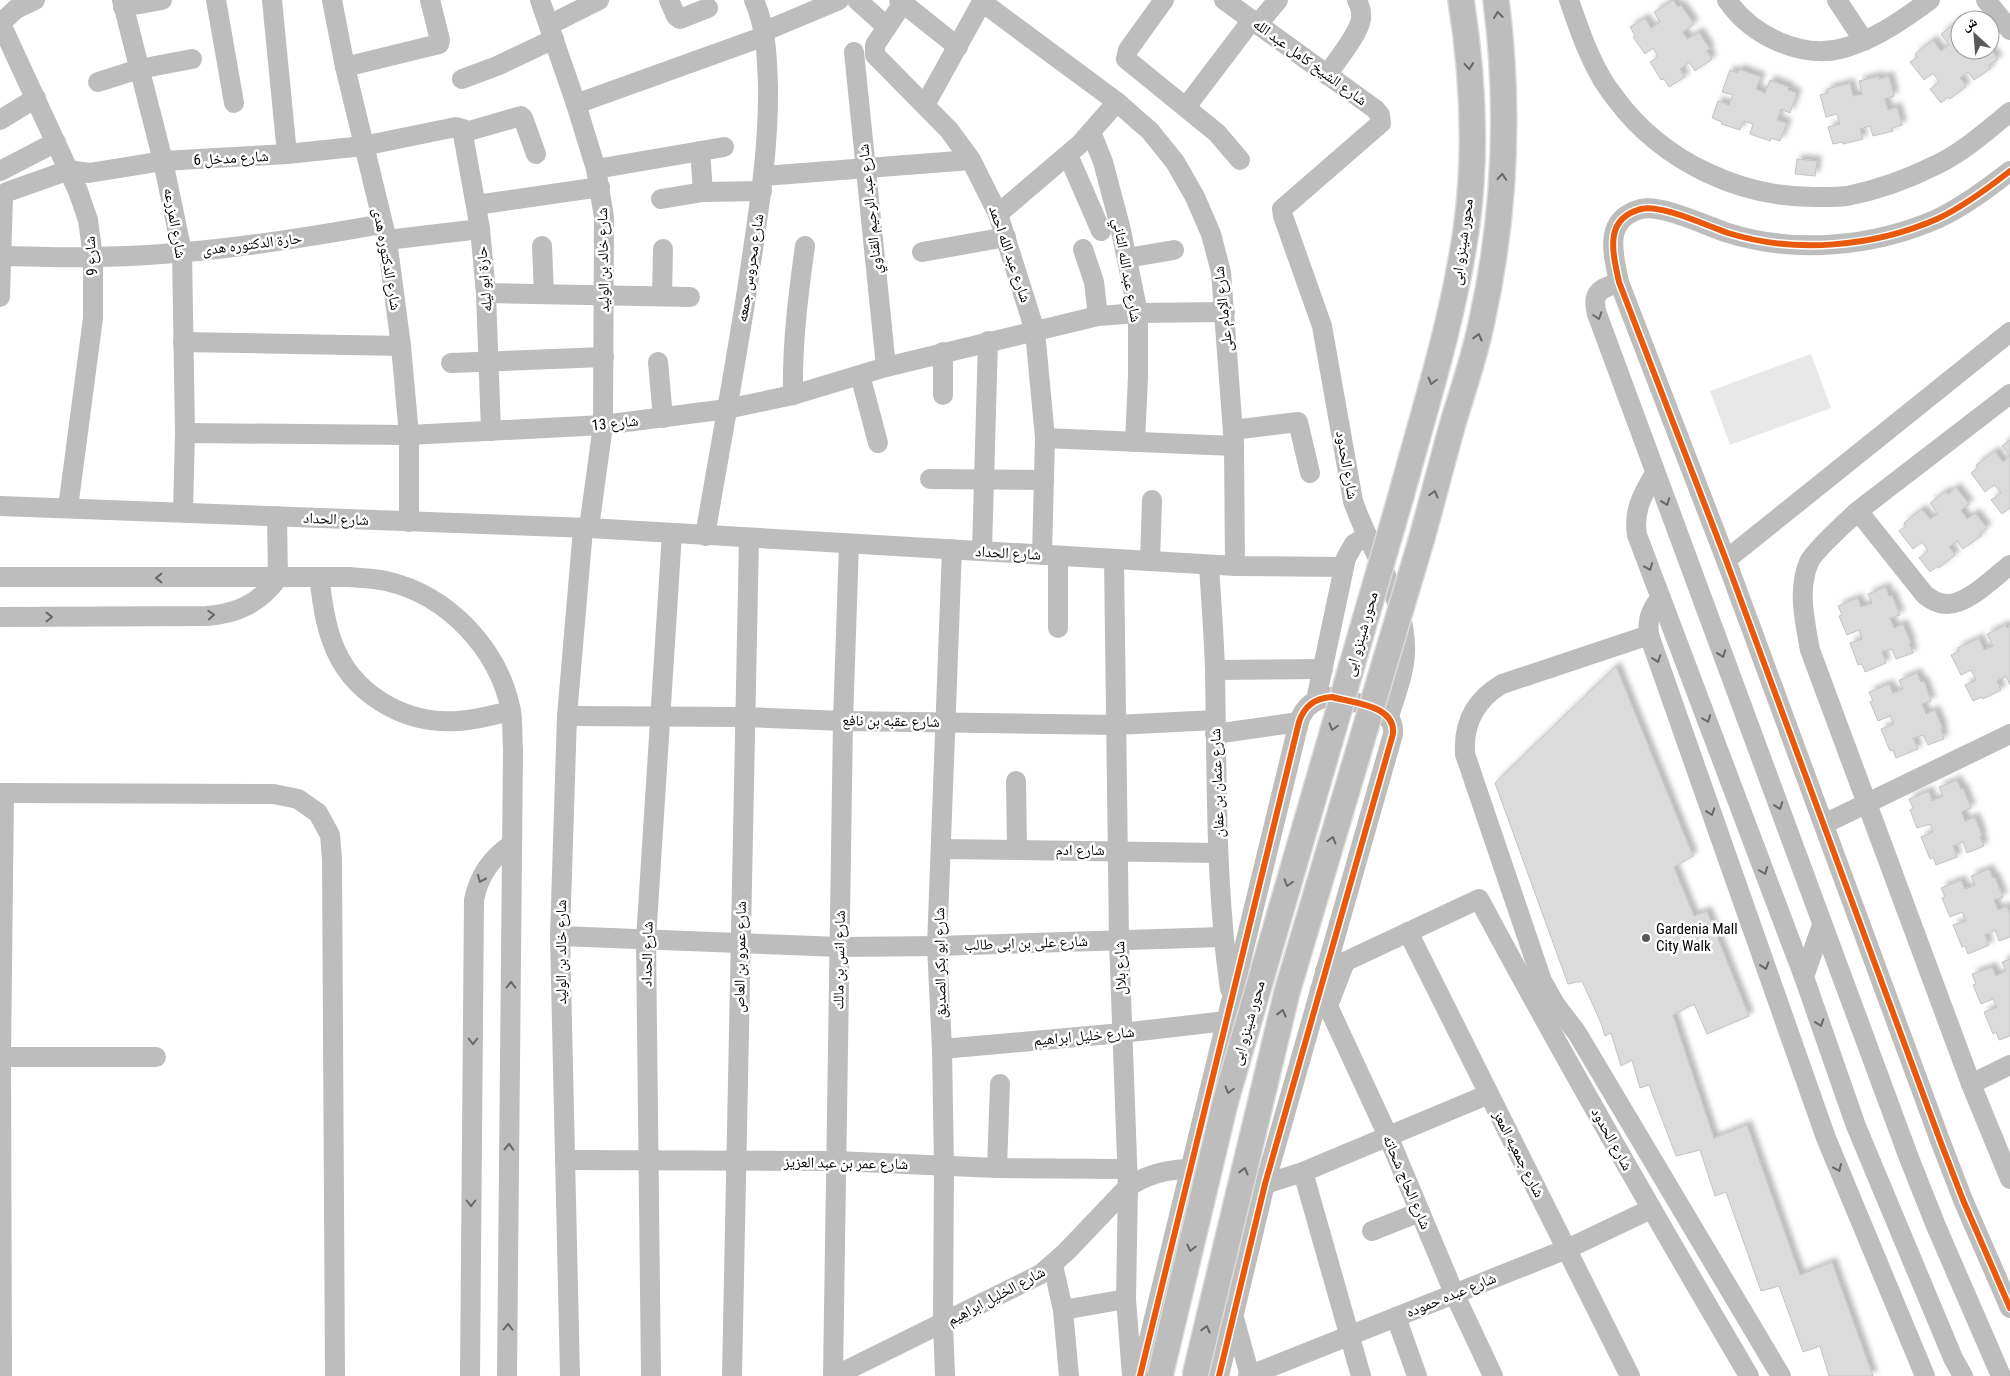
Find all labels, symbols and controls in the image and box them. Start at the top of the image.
one-way arrow [1493,10,1504,18]
north arrow [1950,10,2000,60]
text: ش [1959,13,1980,35]
street label: شارع الشيخ كامل عبد الله [1249,15,1371,110]
one-way arrow [1463,62,1474,70]
street label: شارع عبد الرحيم القناوي [854,143,889,275]
street label: شارع مدخل 6 [193,147,269,170]
one-way arrow [1497,173,1508,181]
street label: شارع المزرعه [159,186,190,260]
street label: محور شينزو ابى [1447,197,1478,287]
street label: شارع عبد الله احمد [984,203,1035,305]
street label: شارع الدكتوره هدى [368,206,405,312]
street label: شارع خالد بن الوليد [593,207,614,313]
street label: شارع محروس جمعه [733,213,768,324]
street label: شارع عبد الله الثاني [1106,216,1145,324]
street label: حارة الدكتوره هدى [201,229,304,260]
street label: شارع 9 [81,236,102,276]
street label: حارة ابو ليله [472,245,496,313]
street label: شارع الإمام على [1210,265,1237,353]
one-way arrow [1592,311,1602,320]
one-way arrow [1472,333,1483,342]
one-way arrow [1427,377,1438,386]
street label: شارع 13 [591,412,639,435]
street label: شارع الحدود [1331,429,1362,501]
one-way arrow [1428,489,1439,498]
one-way arrow [1660,497,1670,506]
street label: شارع الحداد [303,509,369,530]
street label: شارع الحداد [975,542,1041,565]
one-way arrow [1643,562,1653,571]
one-way arrow [155,573,163,583]
street label: محور شينزو ابى [1340,589,1383,679]
one-way arrow [207,610,215,621]
one-way arrow [45,612,53,622]
one-way arrow [1716,649,1726,658]
one-way arrow [1652,654,1662,663]
street label: شارع عقبه بن نافع [842,711,940,732]
one-way arrow [1701,714,1711,723]
one-way arrow [1329,723,1339,731]
street label: شارع عثمان بن عفان [1206,728,1229,838]
one-way arrow [1773,802,1783,810]
one-way arrow [1705,808,1715,816]
one-way arrow [1326,836,1336,844]
street label: شارع ادم [1055,841,1105,860]
one-way arrow [1758,866,1768,875]
one-way arrow [476,874,487,883]
one-way arrow [1283,879,1294,888]
street label: شارع خالد بن الوليد [552,899,571,1004]
street label: شارع عمرو بن العاص [730,901,751,1013]
street label: شارع ابو بكر الصديق [930,907,951,1019]
street label: شارع انس بن مالك [829,910,850,1010]
place label: Gardenia Mall City Walk [1656,920,1738,955]
street label: شارع الحداد [637,921,658,987]
street label: شارع على بن ابى طالب [964,932,1088,955]
marker: Gardenia Mall City Walk [1640,932,1652,944]
street label: شارع بلال [1110,940,1131,995]
one-way arrow [1759,961,1769,969]
street label: محور شينزو ابى [1227,978,1270,1068]
one-way arrow [506,981,516,988]
one-way arrow [1276,1008,1287,1017]
one-way arrow [1814,1019,1824,1027]
street label: شارع خليل ابراهيم [1033,1023,1135,1050]
one-way arrow [468,1037,478,1045]
one-way arrow [1224,1086,1235,1095]
street label: شارع الحدود [1587,1104,1637,1174]
street label: شارع جمعيه المعز [1488,1107,1549,1201]
street label: شارع الحاج شحاته [1378,1132,1435,1233]
one-way arrow [504,1143,514,1151]
street label: شارع عمر بن عبد العزيز [783,1153,908,1174]
one-way arrow [1832,1163,1843,1172]
one-way arrow [1238,1166,1249,1175]
one-way arrow [466,1199,477,1207]
one-way arrow [1186,1244,1197,1253]
street label: شارع الخليل ابراهيم [944,1263,1049,1330]
street label: شارع عبده حموده [1403,1269,1499,1322]
one-way arrow [503,1323,513,1331]
one-way arrow [1200,1324,1211,1333]

